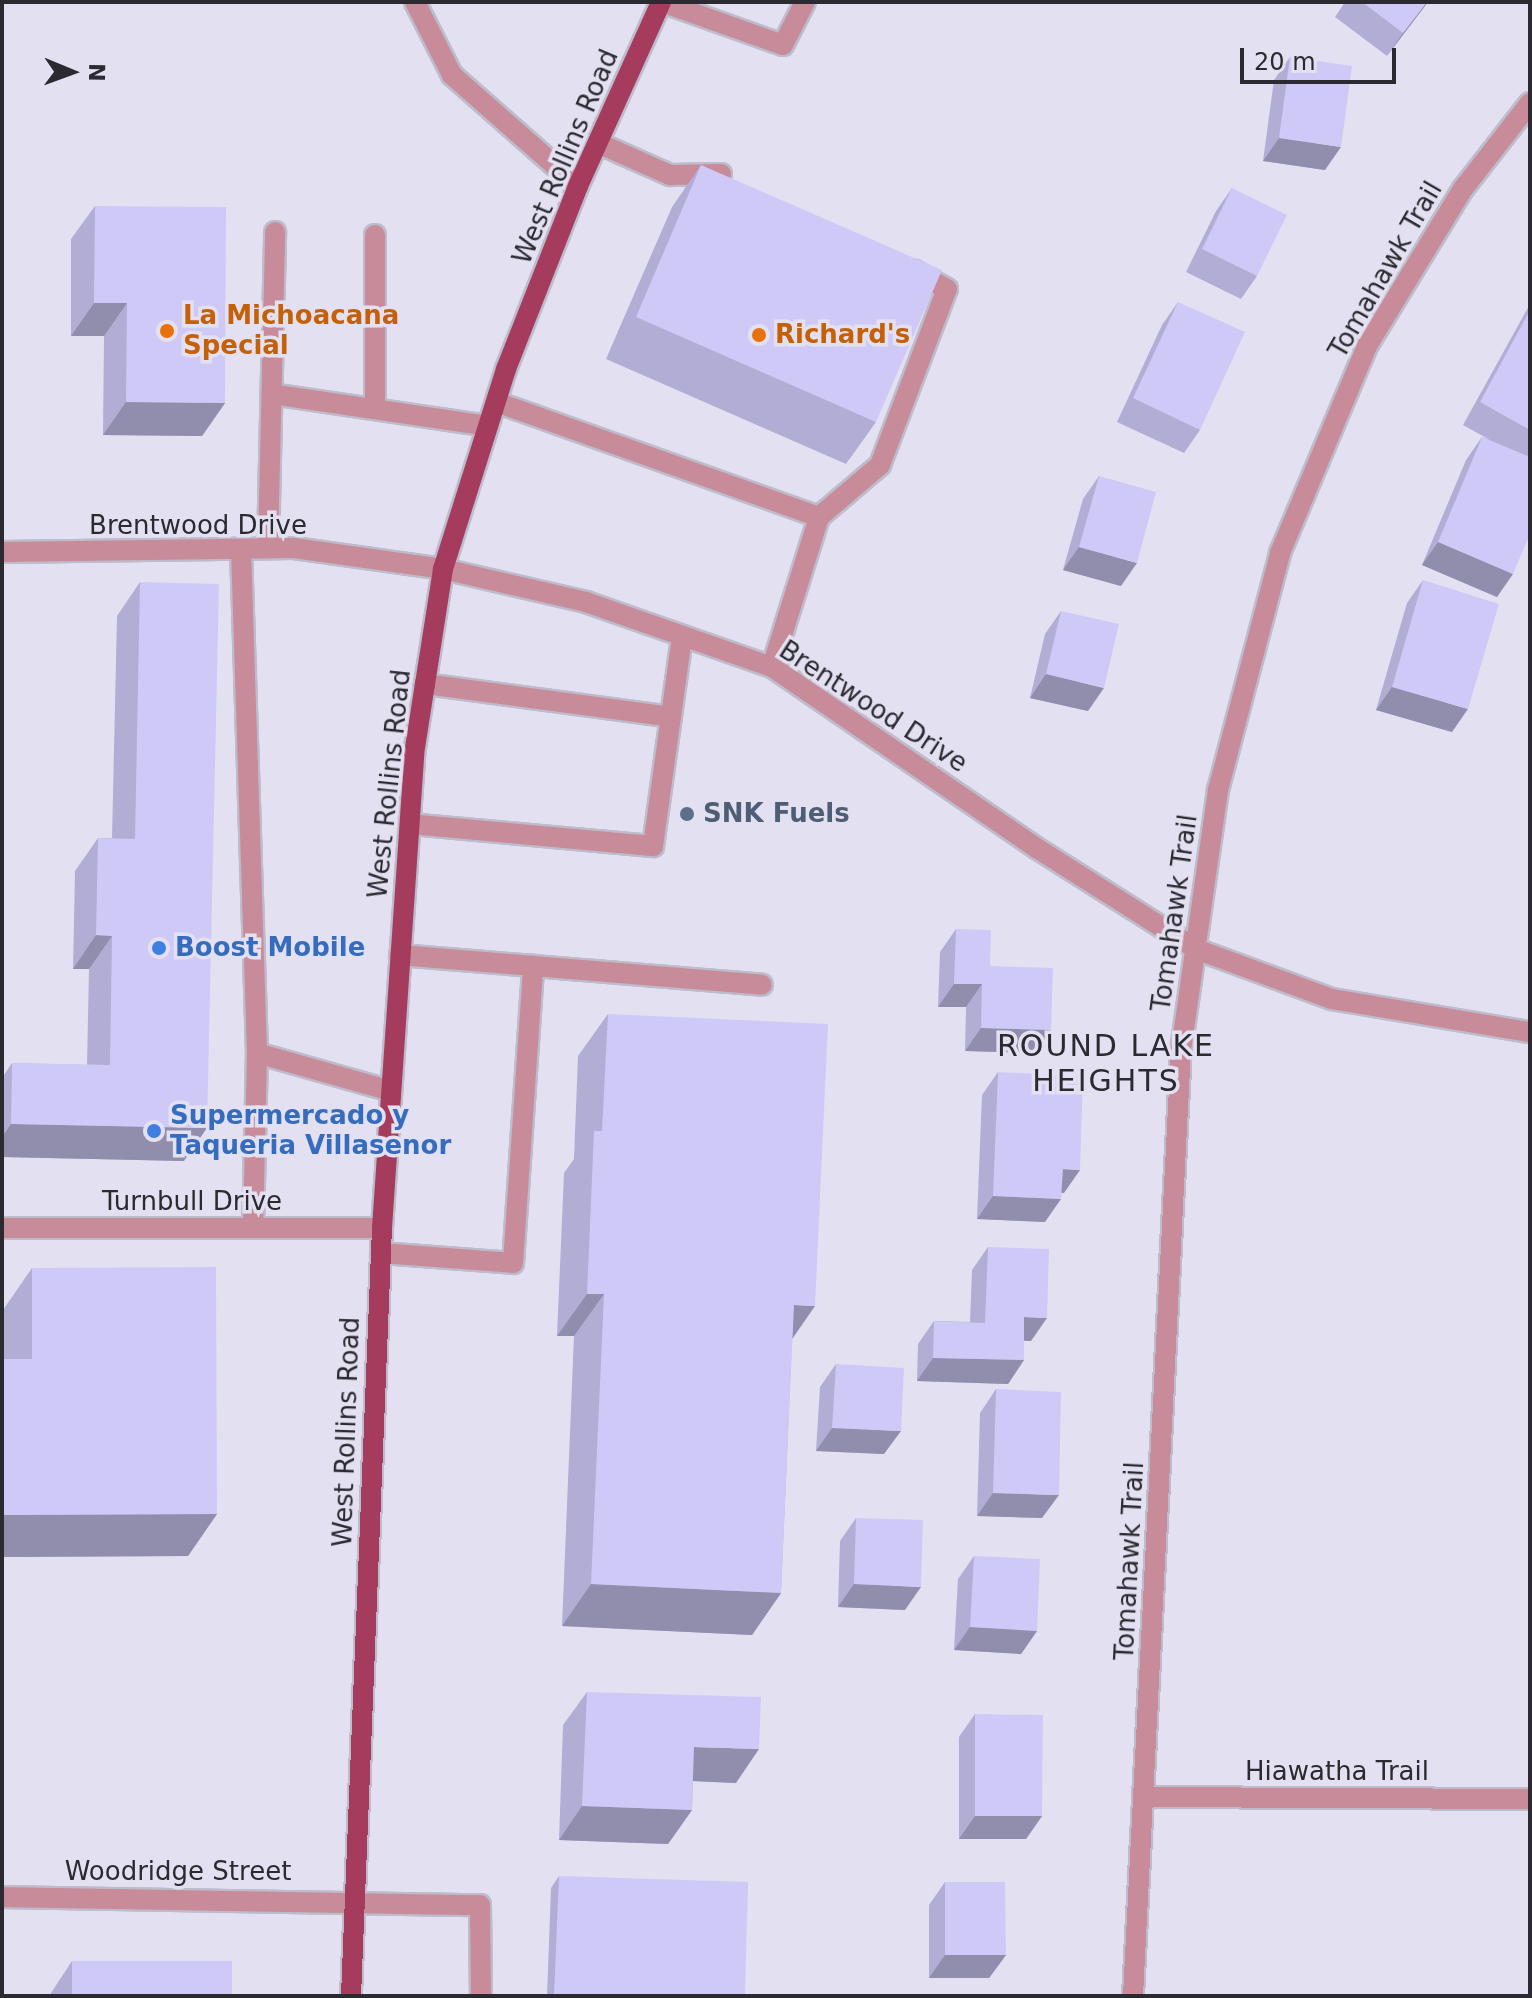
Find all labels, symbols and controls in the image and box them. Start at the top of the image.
north arrow [32,32,112,112]
scale bar [1244,32,1400,82]
street label: West Rollins Road [507,45,625,269]
text: 20 m [1254,48,1316,76]
text: N [84,63,109,82]
street label: Tomahawk Trail [1323,176,1449,364]
place label: La Michoacana Special [183,300,399,362]
place label: Richard's [775,319,910,351]
marker: La Michoacana Special [158,322,176,340]
marker: Richard's [750,326,768,344]
street label: Brentwood Drive [89,510,307,542]
street label: Brentwood Drive [773,635,973,779]
street label: West Rollins Road [362,668,418,900]
place label: SNK Fuels [703,798,850,830]
marker: SNK Fuels [678,805,696,823]
street label: Tomahawk Trail [1146,812,1204,1014]
place label: Boost Mobile [175,932,365,964]
marker: Boost Mobile [150,939,168,957]
district label: ROUND LAKE HEIGHTS [997,1028,1215,1098]
place label: Supermercado y Taqueria Villasenor [170,1100,451,1162]
marker: Supermercado y Taqueria Villasenor [145,1122,163,1140]
street label: Turnbull Drive [102,1186,282,1218]
street label: West Rollins Road [327,1316,367,1548]
street label: Tomahawk Trail [1109,1461,1151,1661]
street label: Hiawatha Trail [1245,1756,1429,1788]
street label: Woodridge Street [65,1856,291,1888]

